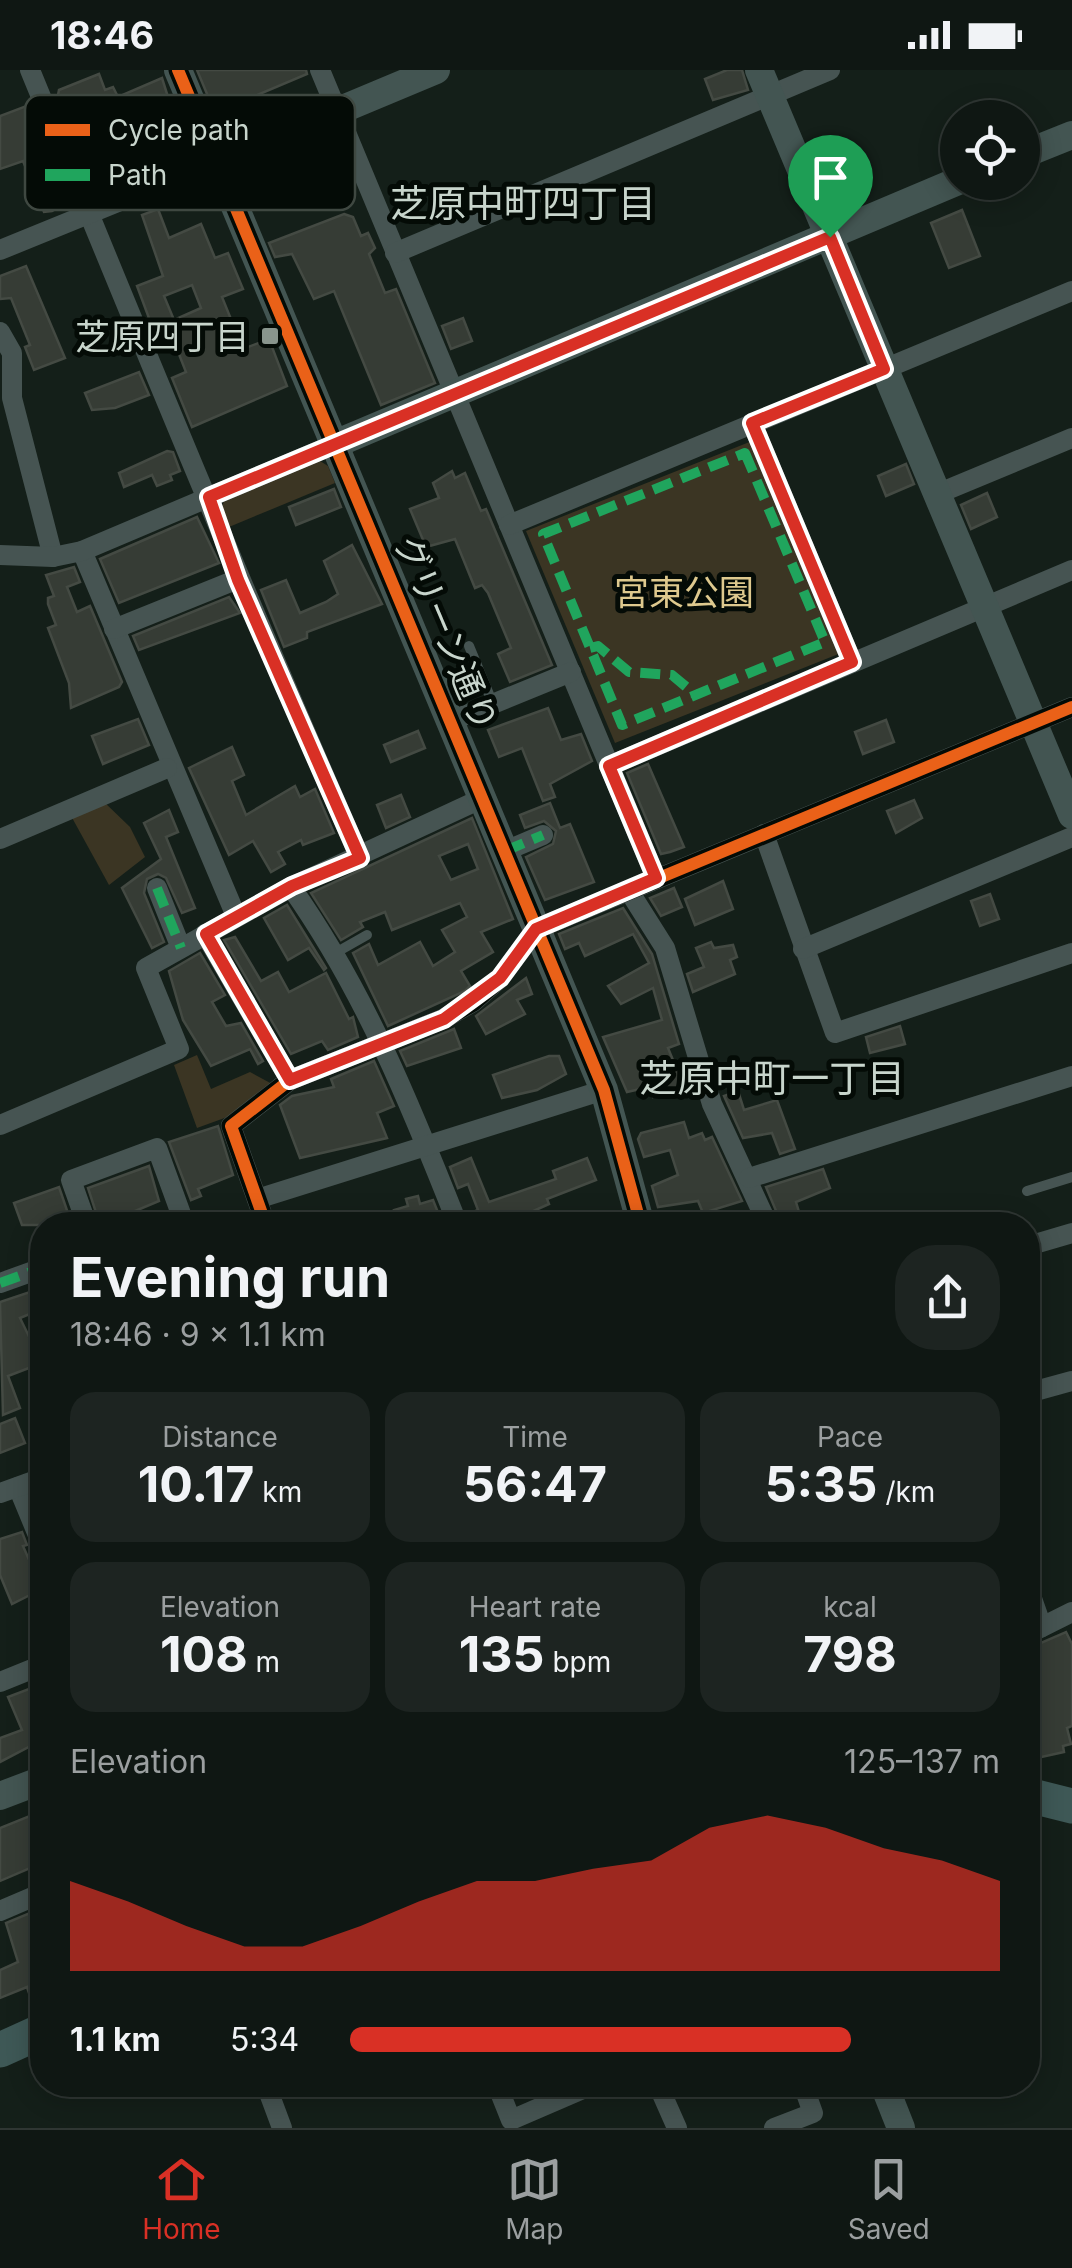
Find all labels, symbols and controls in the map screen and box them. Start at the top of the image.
text: 18:46 [50,12,154,58]
legend [25,95,355,210]
map controls [940,100,1040,200]
button: locate [940,100,1040,200]
text: Cycle path [108,113,249,147]
pin [788,135,873,238]
icon: arrive [803,150,858,205]
text: Path [108,158,167,192]
district label: 芝原中町四丁目 [390,180,656,226]
place label: 芝原四丁目 [75,315,250,357]
marker: 芝原四丁目 [259,325,281,347]
street label: グリーン通り [387,529,507,737]
park label: 宮東公園 [614,571,754,613]
district label: 芝原中町一丁目 [639,1055,905,1101]
text: Evening run [70,1244,390,1310]
button: share [895,1245,1000,1350]
text: 18:46 · 9 × 1.1 km [70,1315,326,1354]
text: Distance [162,1420,278,1454]
text: Time [502,1420,568,1454]
text: Pace [817,1420,883,1454]
text: 10.17 [138,1454,254,1514]
text: 56:47 [463,1454,607,1514]
text: 5:35 [765,1454,878,1514]
text: km [254,1475,302,1509]
text: /km [878,1475,935,1509]
text: Elevation [160,1590,280,1624]
text: Heart rate [469,1590,601,1624]
text: kcal [823,1590,877,1624]
text: 108 [160,1624,248,1684]
text: 135 [459,1624,545,1684]
text: 798 [803,1624,897,1684]
text: m [248,1645,280,1679]
text: bpm [545,1645,611,1679]
text: Elevation [70,1742,207,1781]
text: 125–137 m [844,1742,1000,1781]
text: 1.1 km [70,2020,161,2059]
text: 5:34 [230,2020,299,2059]
tab: Home [142,2152,221,2246]
tab: Map [505,2152,563,2246]
tab: Saved [848,2152,930,2246]

